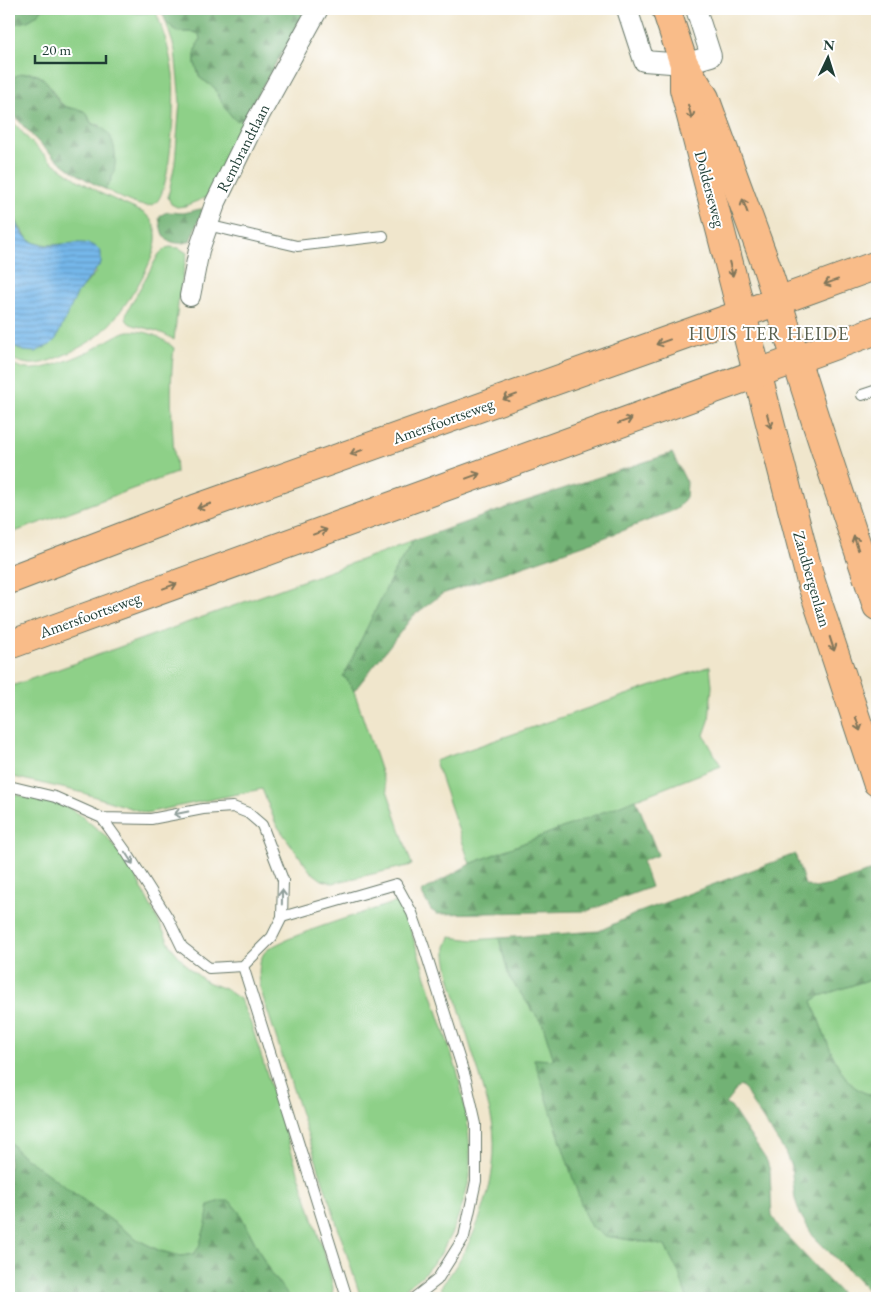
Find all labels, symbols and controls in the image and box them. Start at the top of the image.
scale bar [35,32,106,64]
north arrow [804,32,854,82]
text: N [823,36,836,54]
text: 20 m [42,40,71,59]
street label: Rembrandtlaan [212,100,275,196]
one-way arrow [686,104,695,120]
street label: Dolderseweg [690,148,731,231]
one-way arrow [740,198,749,214]
one-way arrow [726,261,736,277]
one-way arrow [824,278,840,287]
district label: HUIS TER HEIDE [689,321,849,346]
one-way arrow [656,338,671,347]
street label: Amersfoortseweg [389,393,498,449]
one-way arrow [503,393,518,402]
one-way arrow [765,412,774,428]
one-way arrow [617,416,633,425]
one-way arrow [350,448,365,457]
one-way arrow [464,471,480,480]
one-way arrow [197,502,212,511]
one-way arrow [312,527,327,536]
street label: Zandbergenlaan [788,528,836,630]
one-way arrow [851,536,861,552]
one-way arrow [162,581,177,590]
street label: Amersfoortseweg [36,587,145,643]
one-way arrow [828,636,837,652]
one-way arrow [854,716,863,731]
one-way arrow [173,809,189,819]
one-way arrow [125,850,135,864]
one-way arrow [277,889,287,905]

